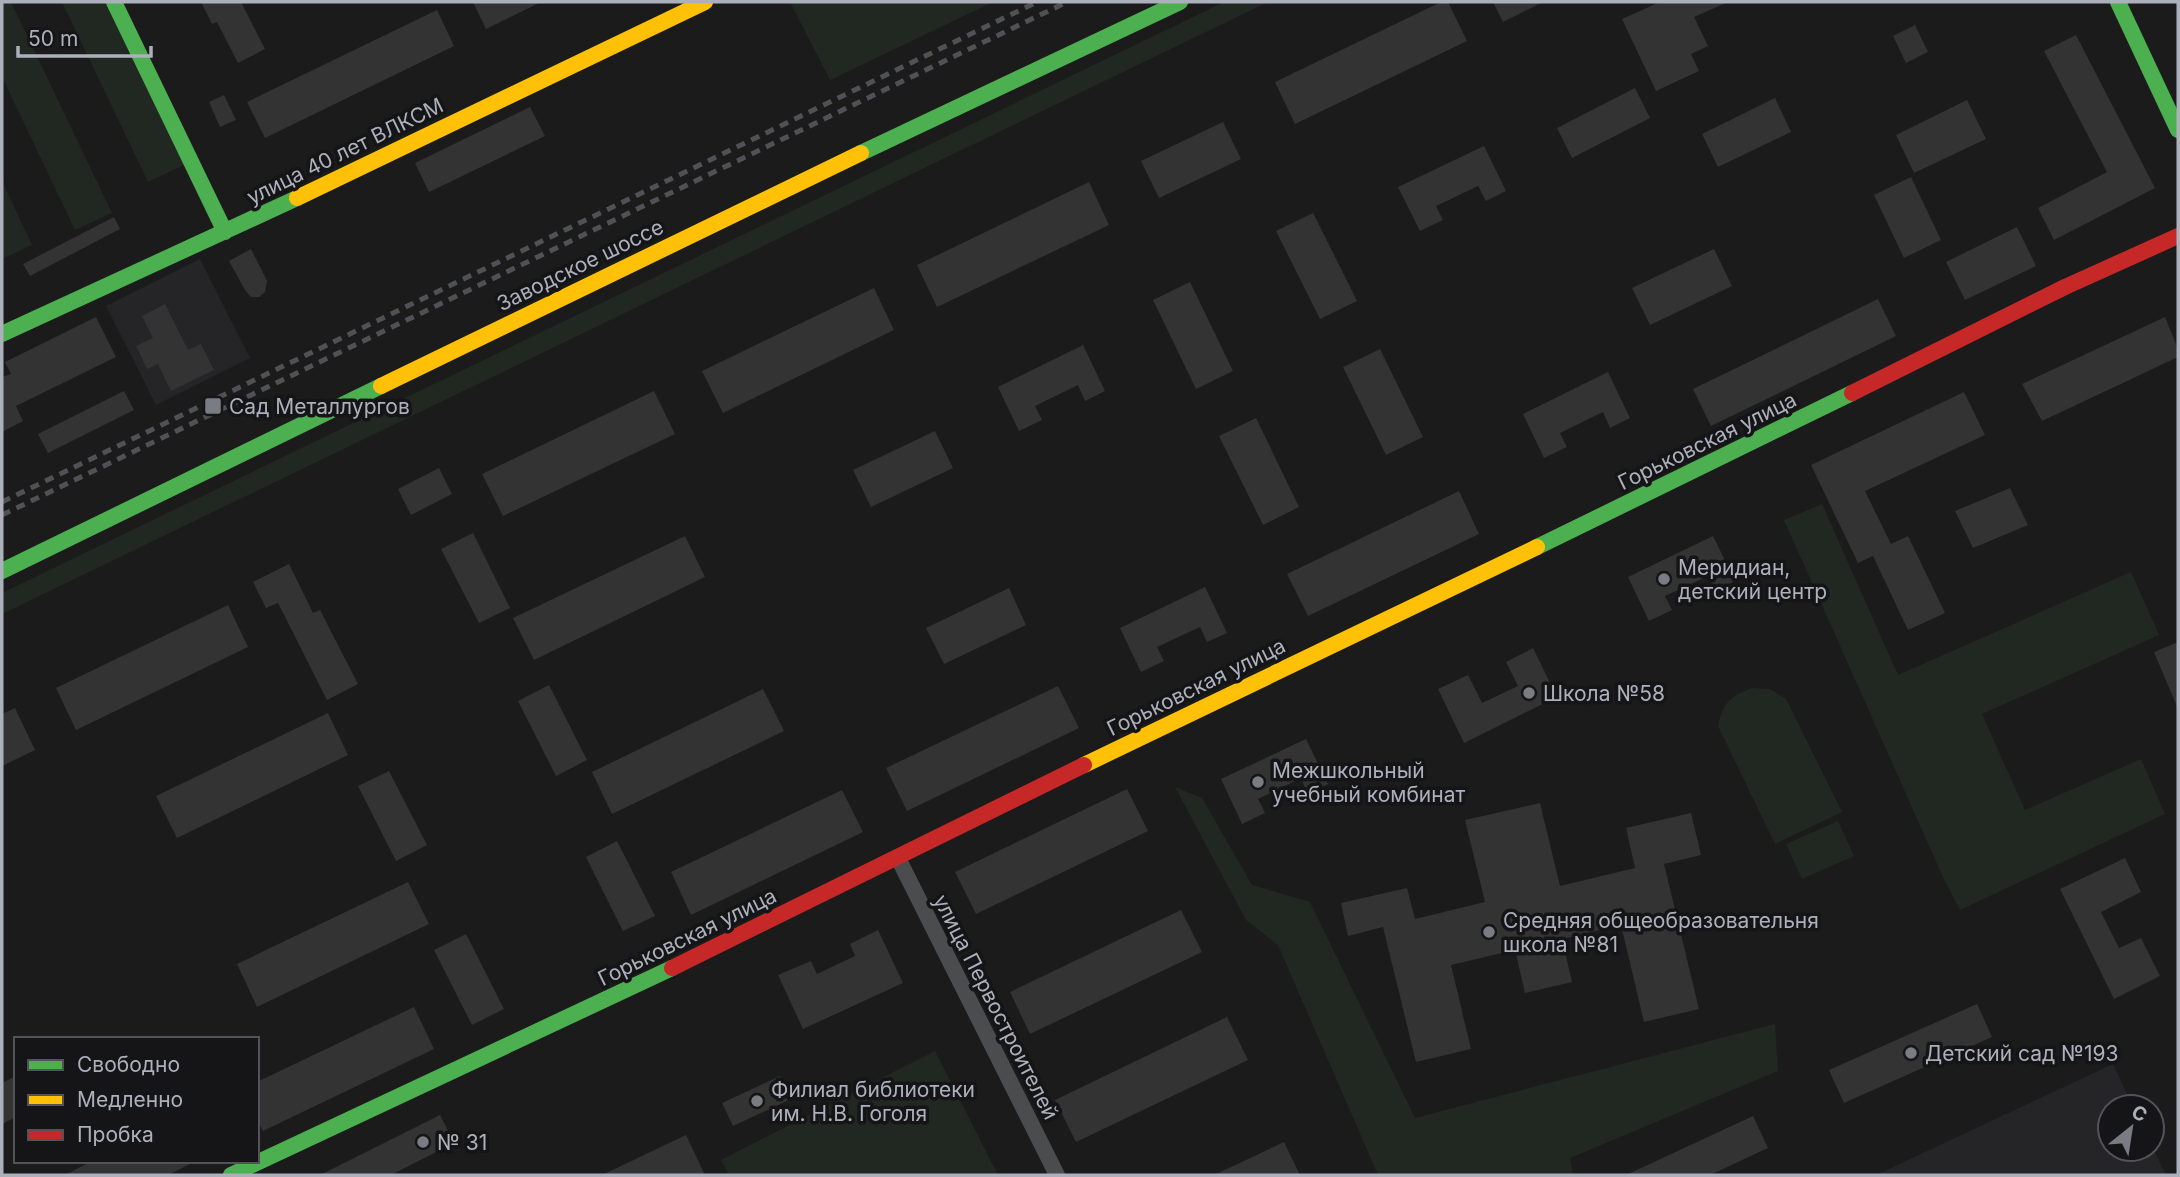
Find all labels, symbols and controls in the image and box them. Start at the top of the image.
scale bar [18,14,150,58]
text: 50 m [28,26,78,51]
street label: улица 40 лет ВЛКСМ [243,93,447,209]
street label: Заводское шоссе [493,214,667,316]
street label: Горьковская улица [1614,387,1800,495]
place label: Сад Металлургов [229,394,410,419]
marker: Сад Металлургов [203,396,223,416]
place label: Меридиан, детский центр [1678,555,1827,604]
marker: Меридиан, детский центр [1656,571,1672,587]
street label: Горьковская улица [1103,633,1289,741]
place label: Школа №58 [1543,681,1665,706]
marker: Школа №58 [1521,685,1537,701]
place label: Межшкольный учебный комбинат [1272,758,1465,807]
marker: Межшкольный учебный комбинат [1250,774,1266,790]
street label: Горьковская улица [594,883,780,991]
street label: улица Первостроителей [928,890,1064,1124]
place label: Средняя общеобразовательня школа №81 [1503,908,1819,957]
marker: Средняя общеобразовательня школа №81 [1481,924,1497,940]
legend [14,1037,259,1163]
place label: Детский сад №193 [1925,1041,2119,1066]
marker: Детский сад №193 [1903,1045,1919,1061]
text: Свободно [77,1052,180,1077]
place label: Филиал библиотеки им. Н.В. Гоголя [771,1077,975,1126]
text: Медленно [77,1087,183,1112]
marker: Филиал библиотеки им. Н.В. Гоголя [749,1093,765,1109]
north arrow [2096,1093,2166,1163]
text: С [2127,1100,2151,1127]
text: Пробка [77,1122,154,1147]
place label: № 31 [437,1130,487,1155]
marker: № 31 [415,1134,431,1150]

